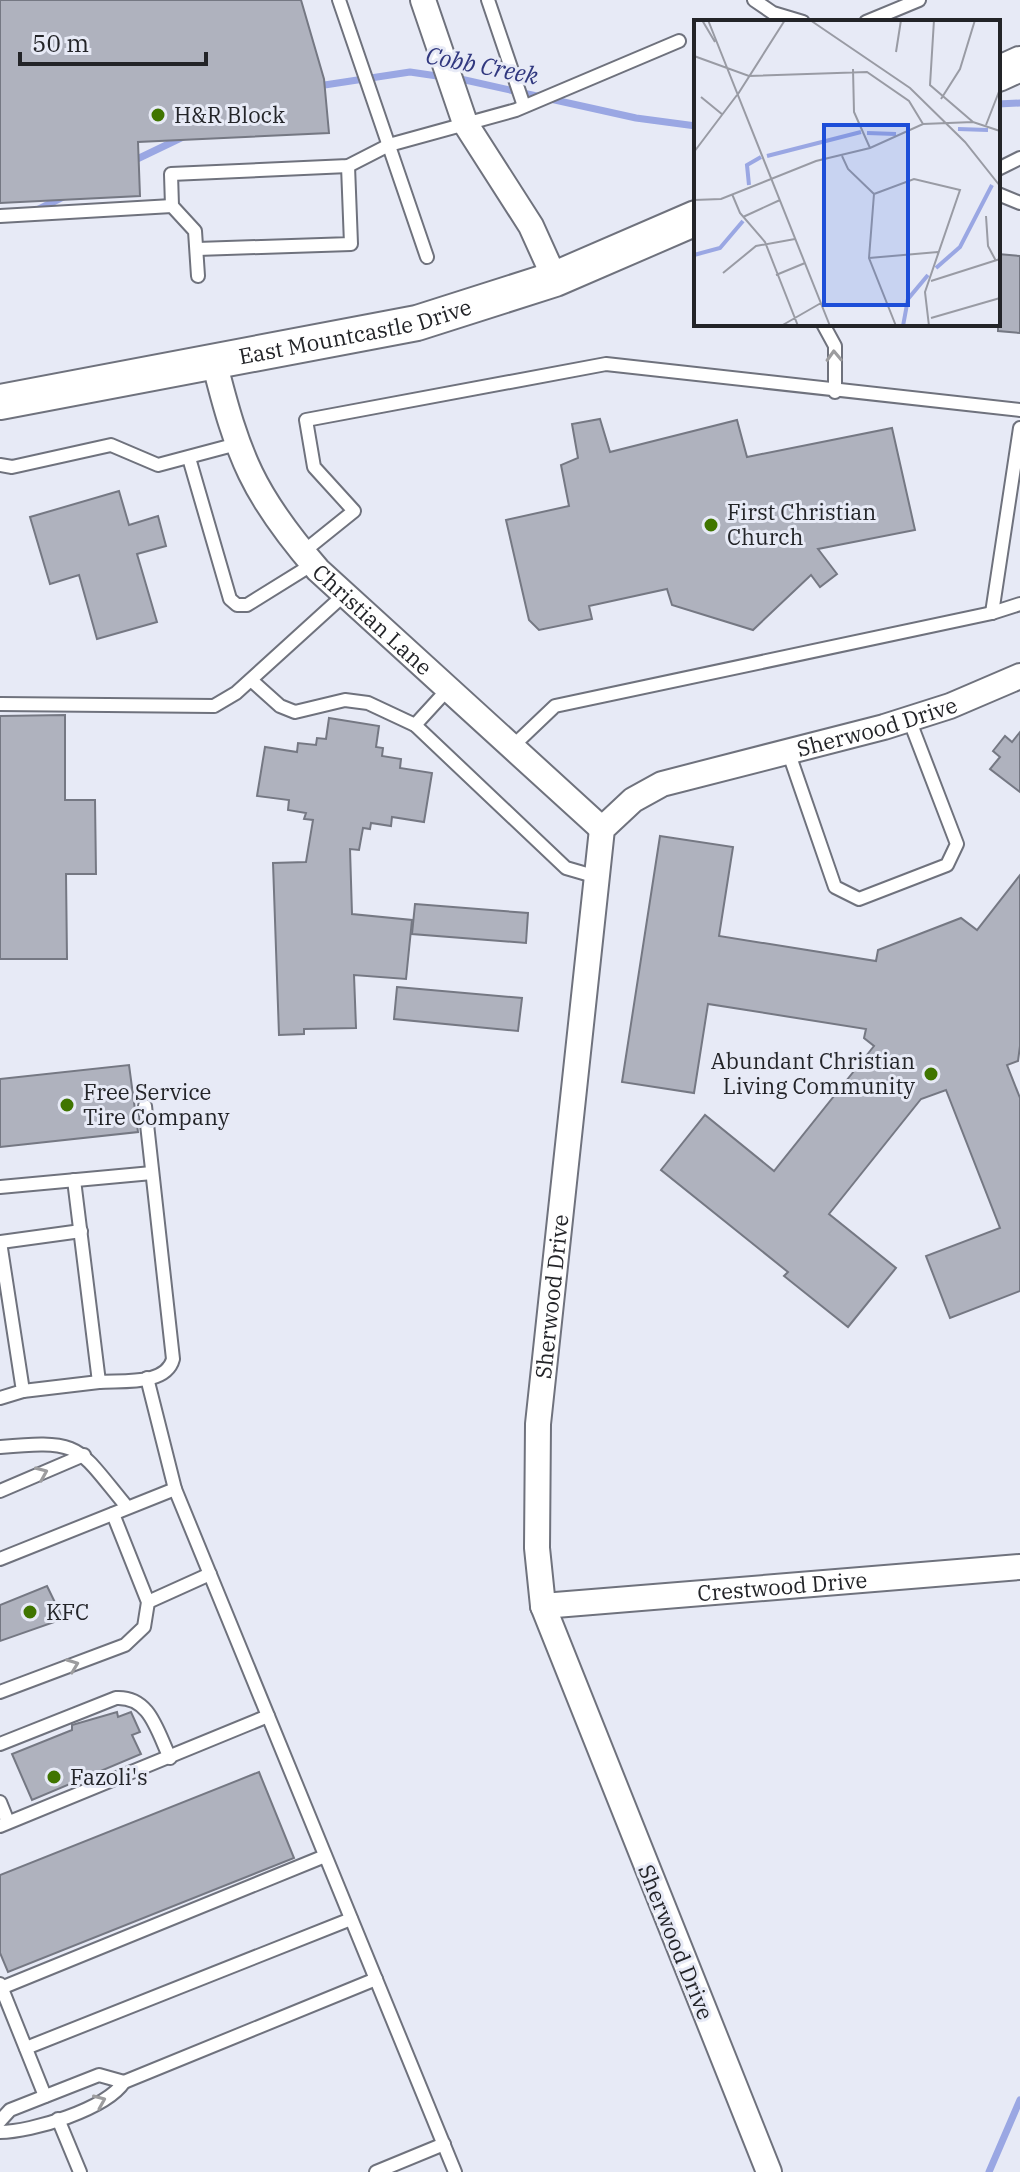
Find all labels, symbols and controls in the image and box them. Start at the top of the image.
scale bar [20,16,206,66]
inset map [694,20,1000,326]
text: 50 m [32,27,89,59]
water label: Cobb Creek [423,38,542,92]
place label: H&R Block [174,100,285,129]
marker: H&R Block [149,106,167,124]
street label: East Mountcastle Drive [236,292,475,370]
one-way arrow [826,349,843,362]
place label: First Christian Church [727,497,876,551]
marker: First Christian Church [702,516,720,534]
street label: Christian Lane [307,557,439,681]
street label: Sherwood Drive [794,690,961,763]
place label: Abundant Christian Living Community [711,1046,915,1100]
marker: Abundant Christian Living Community [922,1065,940,1083]
place label: Free Service Tire Company [83,1077,230,1131]
marker: Free Service Tire Company [58,1096,76,1114]
street label: Sherwood Drive [528,1213,574,1380]
one-way arrow [34,1467,48,1483]
street label: Crestwood Drive [696,1565,868,1607]
place label: KFC [46,1597,89,1626]
marker: KFC [21,1603,39,1621]
one-way arrow [65,1658,79,1675]
place label: Fazoli's [70,1762,148,1791]
marker: Fazoli's [45,1768,63,1786]
street label: Sherwood Drive [632,1860,721,2024]
one-way arrow [92,2095,106,2111]

